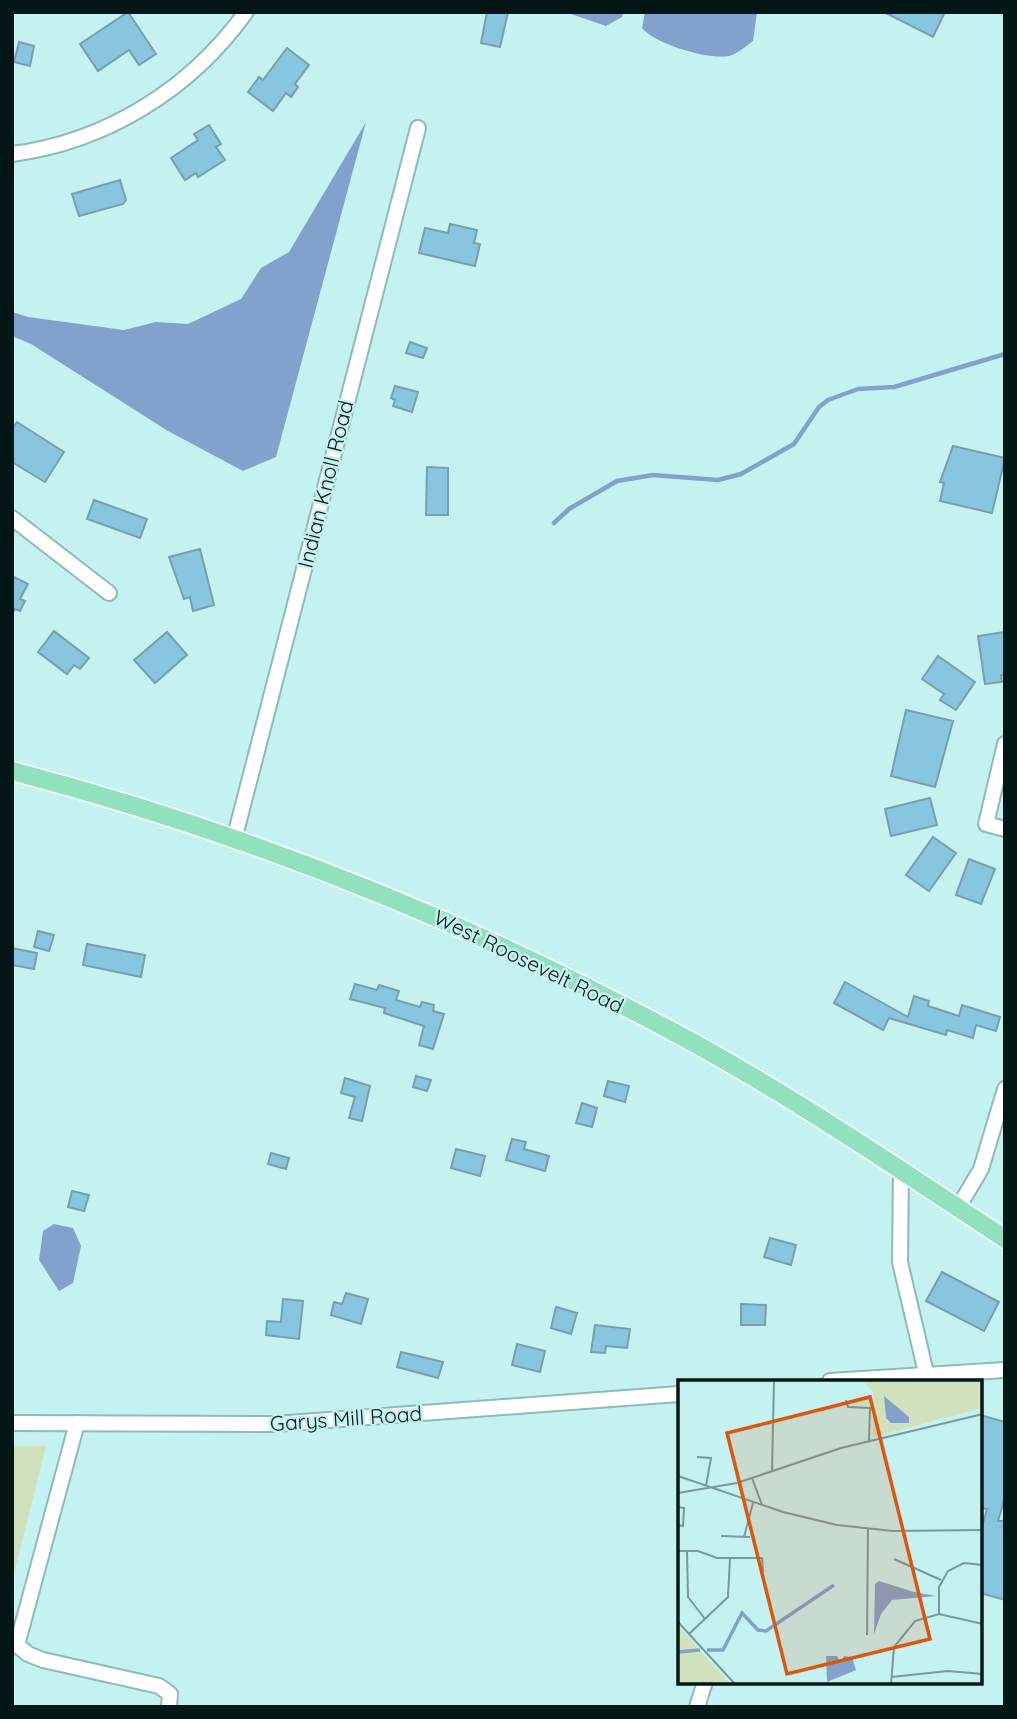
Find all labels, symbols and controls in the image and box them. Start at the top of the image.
street label: Indian Knoll Road [292,398,358,570]
street label: West Roosevelt Road [430,904,628,1018]
inset map [678,1380,982,1684]
street label: Garys Mill Road [269,1400,423,1436]

